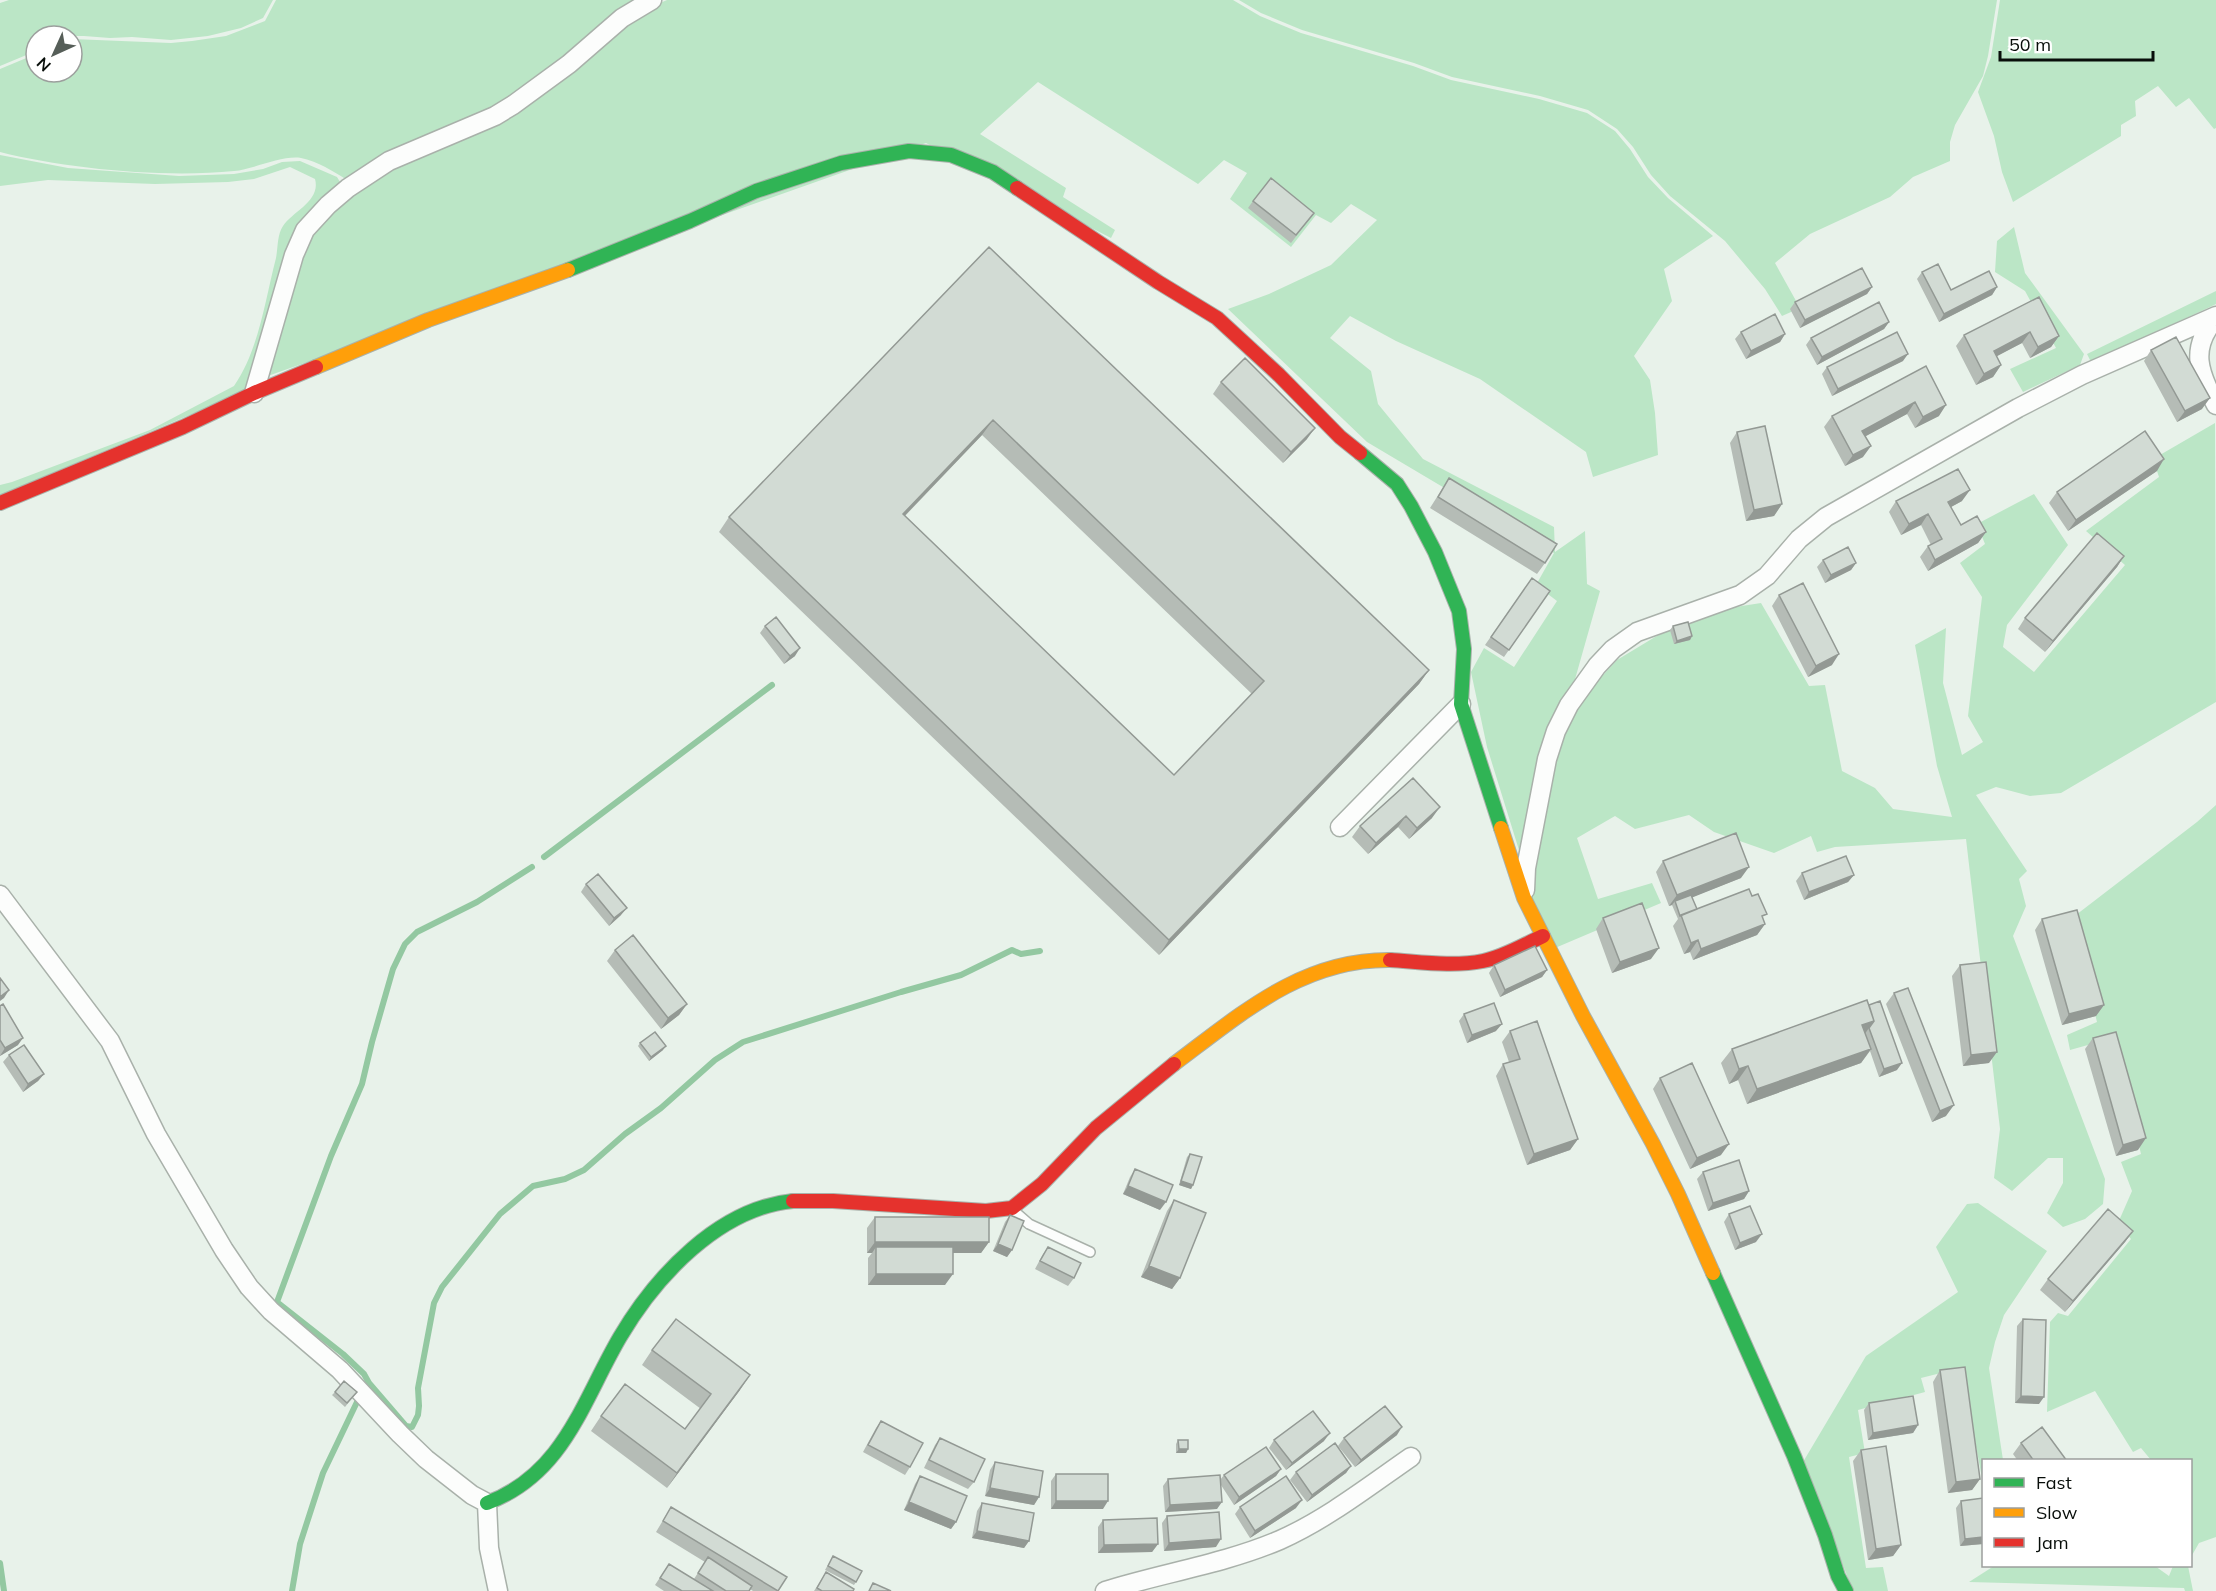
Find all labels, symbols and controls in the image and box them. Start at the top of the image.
north arrow [24,24,84,84]
scale bar [2000,24,2153,62]
text: 50 m [2009,33,2051,56]
text: N [32,53,55,76]
legend [1982,1459,2192,1567]
text: Fast [2036,1471,2072,1494]
text: Slow [2036,1501,2078,1524]
text: Jam [2036,1531,2069,1554]

